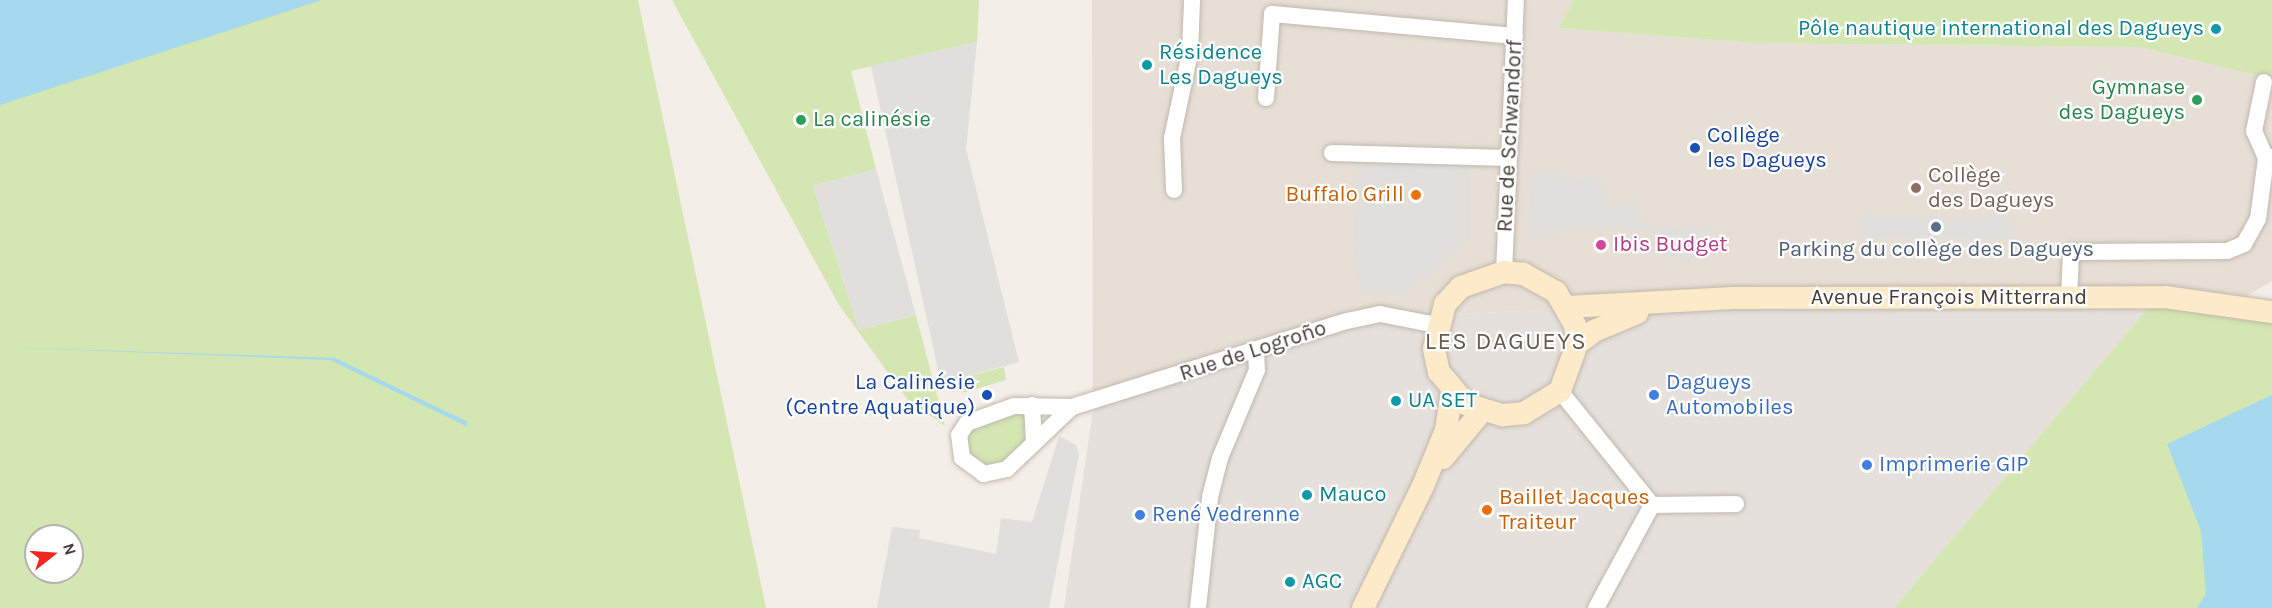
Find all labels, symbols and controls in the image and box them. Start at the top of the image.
place label: Pôle nautique international des Dagueys [1798,16,2204,42]
marker: Pôle nautique international des Dagueys [2209,22,2223,36]
place label: Résidence Les Dagueys [1159,39,1283,90]
street label: Rue de Schwandorf [1492,39,1528,233]
marker: Résidence Les Dagueys [1140,58,1154,72]
place label: Gymnase des Dagueys [2058,74,2185,125]
marker: Gymnase des Dagueys [2190,93,2204,107]
place label: La calinésie [813,107,931,133]
marker: La calinésie [794,113,808,127]
place label: Collège les Dagueys [1707,122,1827,174]
marker: Collège les Dagueys [1688,141,1702,155]
place label: Collège des Dagueys [1928,162,2055,214]
marker: Collège des Dagueys [1909,181,1923,195]
place label: Buffalo Grill [1285,182,1404,208]
marker: Buffalo Grill [1409,188,1423,202]
marker: Parking du collège des Dagueys [1929,220,1943,234]
place label: Ibis Budget [1613,232,1728,258]
place label: Parking du collège des Dagueys [1778,237,2094,263]
marker: Ibis Budget [1594,238,1608,252]
street label: Avenue François Mitterrand [1811,285,2087,311]
street label: Rue de Logroño [1176,315,1330,387]
district label: LES DAGUEYS [1425,328,1587,356]
place label: La Calinésie (Centre Aquatique) [785,369,975,420]
place label: Dagueys Automobiles [1666,369,1793,420]
marker: La Calinésie (Centre Aquatique) [980,388,994,402]
place label: UA SET [1408,388,1477,414]
marker: Dagueys Automobiles [1647,388,1661,402]
marker: UA SET [1389,394,1403,408]
place label: Imprimerie GIP [1879,452,2029,478]
marker: Imprimerie GIP [1860,458,1874,472]
place label: Mauco [1319,482,1386,508]
place label: Baillet Jacques Traiteur [1499,484,1650,536]
marker: Mauco [1300,488,1314,502]
place label: René Vedrenne [1152,502,1300,528]
marker: Baillet Jacques Traiteur [1480,503,1494,517]
marker: René Vedrenne [1133,508,1147,522]
north arrow [24,524,84,584]
text: N [59,541,81,557]
place label: AGC [1302,569,1342,595]
marker: AGC [1283,575,1297,589]

